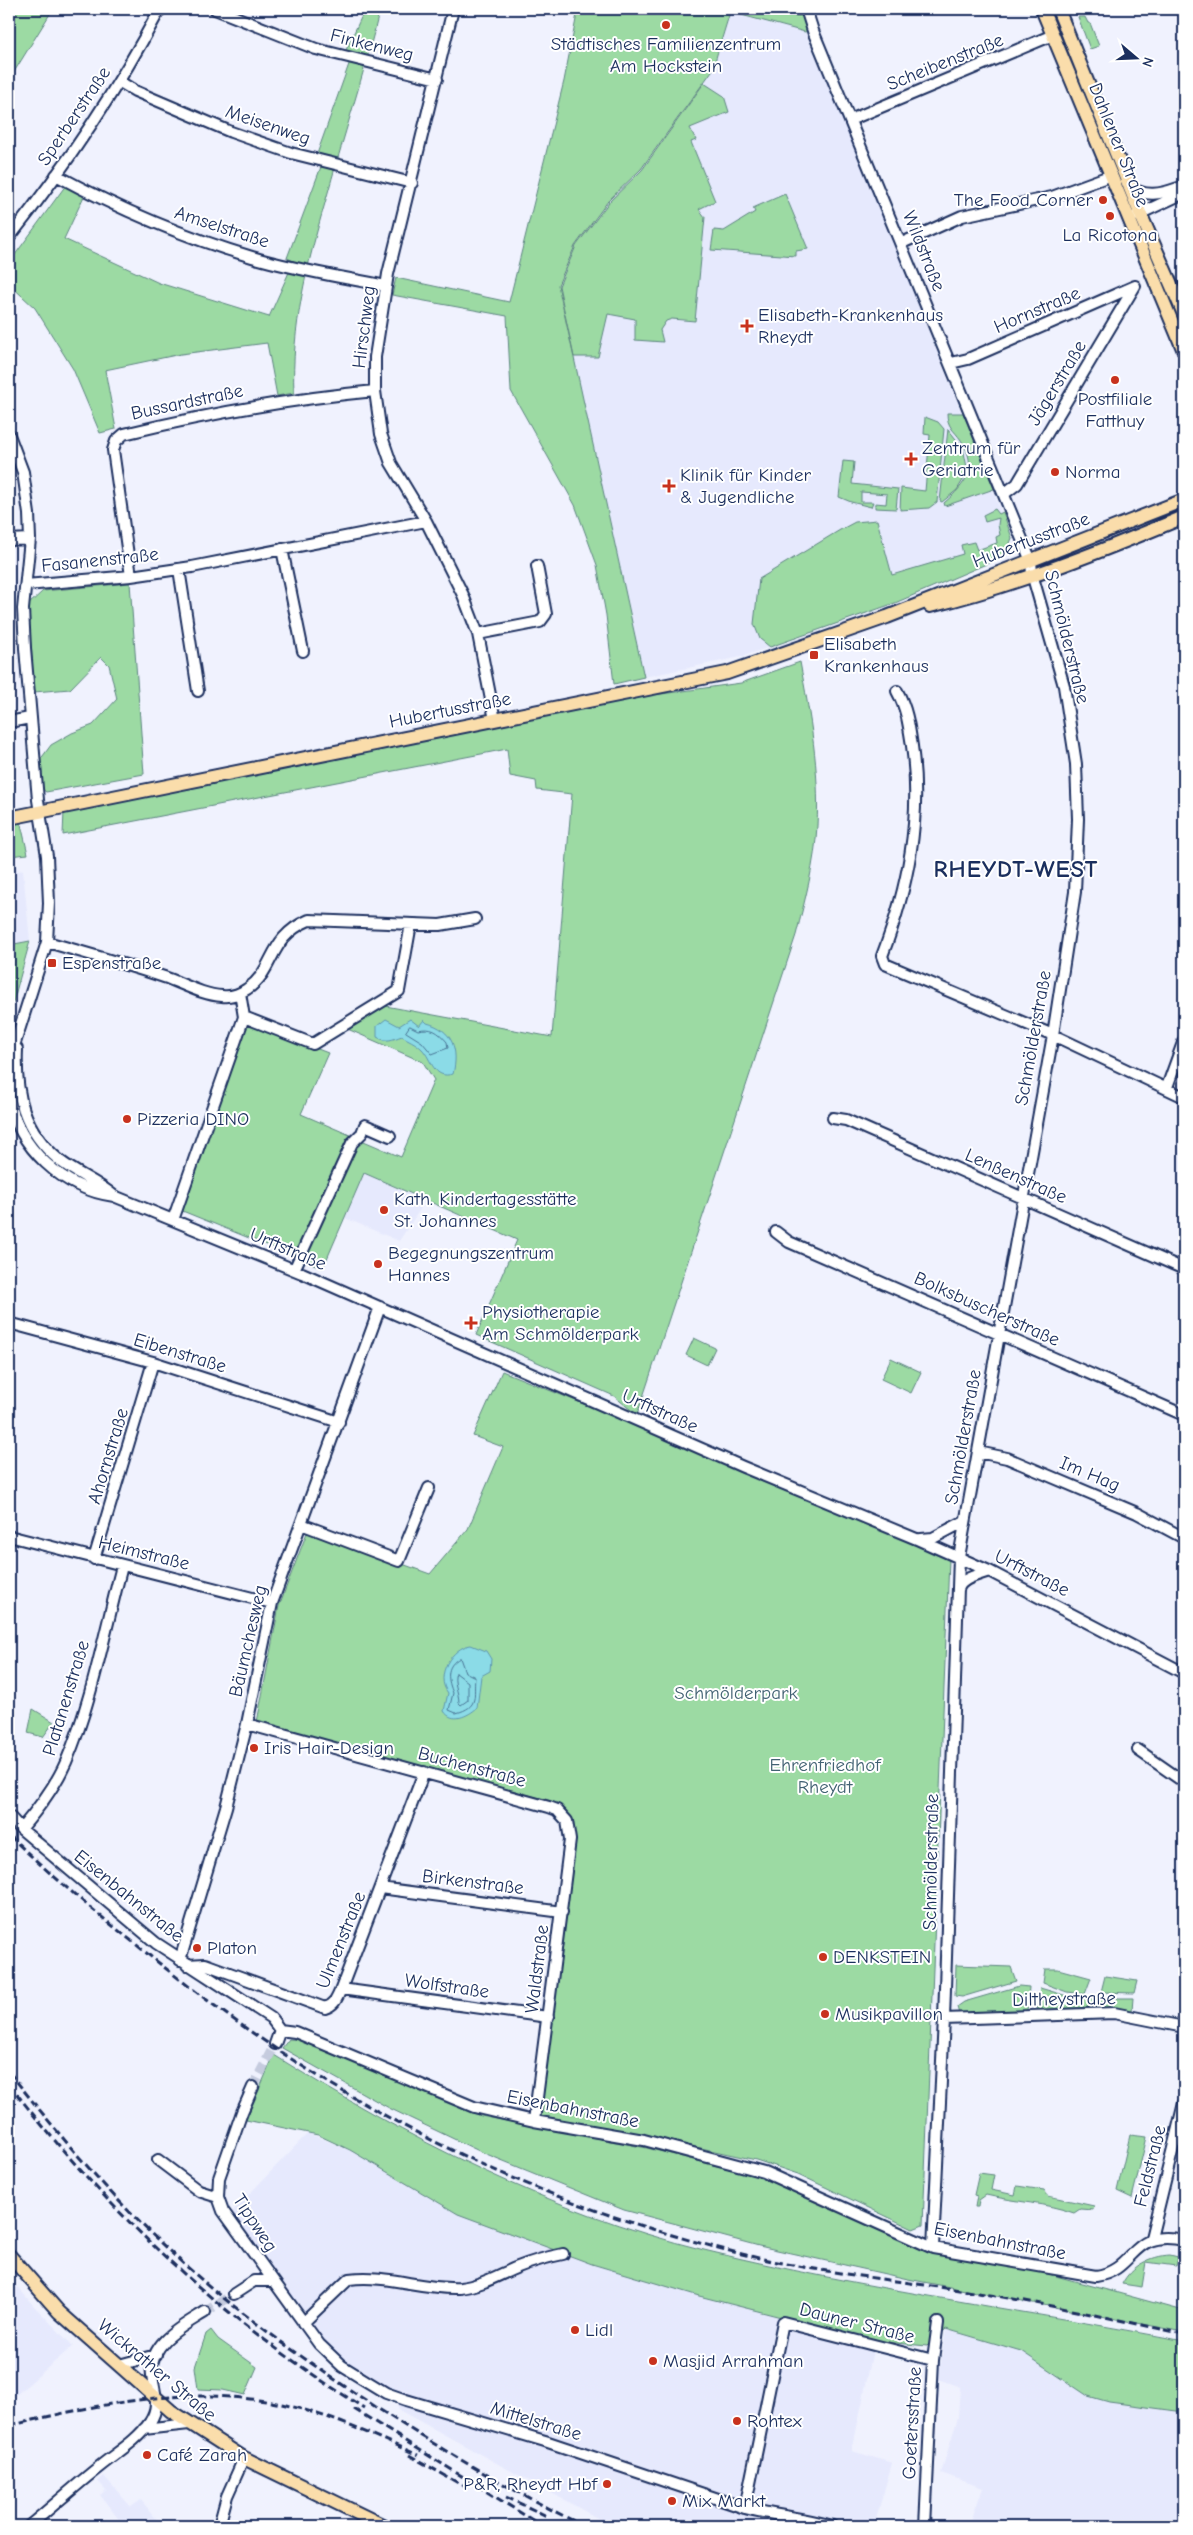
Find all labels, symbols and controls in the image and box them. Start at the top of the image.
marker: Städtisches Familienzentrum Am Hockstein [660,19,672,31]
street label: Finkenweg [328,24,416,66]
street label: Scheibenstraße [884,29,1006,95]
north arrow [1110,32,1160,82]
place label: Städtisches Familienzentrum Am Hockstein [551,33,781,77]
text: N [1138,55,1157,69]
street label: Sperberstraße [33,62,115,170]
street label: Dahlener Straße [1084,80,1154,210]
street label: Meisenweg [223,100,313,150]
place label: The Food Corner [954,189,1093,211]
marker: The Food Corner [1097,194,1109,206]
street label: Amselstraße [172,201,272,253]
street label: Wildstraße [898,208,950,294]
marker: La Ricotona [1104,210,1116,222]
place label: La Ricotona [1062,224,1158,246]
street label: Hornstraße [991,282,1083,338]
street label: Hirschweg [348,284,380,370]
place label: Elisabeth-Krankenhaus Rheydt [758,304,943,348]
marker: Elisabeth-Krankenhaus Rheydt [740,319,754,333]
street label: Jägerstraße [1023,336,1091,430]
marker: Postfiliale Fatthuy [1109,374,1121,386]
street label: Bussardstraße [129,379,245,425]
place label: Postfiliale Fatthuy [1078,388,1152,432]
place label: Zentrum für Geriatrie [922,437,1021,481]
marker: Zentrum für Geriatrie [904,452,918,466]
place label: Norma [1065,461,1121,483]
place label: Klinik für Kinder & Jugendliche [680,464,811,508]
marker: Norma [1049,466,1061,478]
marker: Klinik für Kinder & Jugendliche [662,479,676,493]
street label: Hubertusstraße [969,508,1093,572]
street label: Fasanenstraße [40,543,160,577]
street label: Schmölderstraße [1040,568,1094,706]
place label: Elisabeth Krankenhaus [824,633,929,677]
marker: Elisabeth Krankenhaus [808,649,820,661]
street label: Hubertusstraße [387,687,513,733]
district label: RHEYDT-WEST [934,855,1098,883]
place label: Espenstraße [62,952,161,974]
marker: Espenstraße [46,957,58,969]
street label: Schmölderstraße [1010,969,1056,1107]
place label: Pizzeria DINO [137,1108,249,1130]
marker: Pizzeria DINO [121,1113,133,1125]
street label: Lenßenstraße [962,1144,1070,1208]
place label: Kath. Kindertagesstätte St. Johannes [394,1188,577,1232]
marker: Kath. Kindertagesstätte St. Johannes [378,1204,390,1216]
street label: Urftstraße [246,1223,330,1275]
place label: Begegnungszentrum Hannes [388,1242,554,1286]
marker: Begegnungszentrum Hannes [372,1258,384,1270]
street label: Bolksbuscherstraße [911,1267,1063,1351]
place label: Physiotherapie Am Schmölderpark [482,1301,639,1345]
marker: Physiotherapie Am Schmölderpark [464,1316,478,1330]
street label: Eibenstraße [131,1328,229,1378]
street label: Schmölderstraße [940,1368,986,1506]
street label: Urftstraße [618,1384,702,1438]
street label: Ahornstraße [83,1405,133,1507]
street label: Im Hag [1057,1452,1123,1496]
street label: Heimstraße [96,1531,192,1575]
street label: Urftstraße [991,1545,1073,1601]
street label: Bäumchesweg [224,1583,272,1699]
street label: Platanenstraße [38,1638,94,1758]
park label: Schmölderpark [674,1682,799,1704]
place label: Iris Hair-Design [264,1737,394,1759]
marker: Iris Hair-Design [248,1742,260,1754]
street label: Buchenstraße [416,1742,528,1792]
park label: Ehrenfriedhof Rheydt [769,1754,882,1798]
street label: Schmölderstraße [919,1793,943,1931]
street label: Eisenbahnstraße [70,1845,188,1947]
street label: Birkenstraße [421,1865,525,1899]
street label: Ulmenstraße [312,1888,370,1992]
street label: Waldstraße [521,1923,553,2015]
place label: Platon [207,1937,257,1959]
marker: Platon [191,1942,203,1954]
place label: DENKSTEIN [833,1946,931,1968]
marker: DENKSTEIN [817,1951,829,1963]
street label: Wolfstraße [403,1969,491,2003]
street label: Diltheystraße [1012,1987,1116,2011]
place label: Musikpavillon [835,2003,943,2025]
marker: Musikpavillon [819,2008,831,2020]
street label: Eisenbahnstraße [505,2085,641,2133]
street label: Feldstraße [1129,2123,1171,2209]
street label: Tippweg [228,2190,282,2256]
street label: Eisenbahnstraße [932,2217,1068,2265]
street label: Dauner Straße [797,2298,917,2348]
street label: Wickrather Straße [93,2314,221,2426]
place label: Lidl [585,2319,613,2341]
marker: Lidl [569,2324,581,2336]
place label: Masjid Arrahman [663,2350,804,2372]
marker: Masjid Arrahman [647,2355,659,2367]
street label: Goetersstraße [898,2366,926,2480]
street label: Mittelstraße [488,2397,584,2445]
place label: Rohtex [747,2410,803,2432]
marker: Rohtex [731,2415,743,2427]
place label: Café Zarah [157,2444,247,2466]
marker: Café Zarah [141,2449,153,2461]
place label: P&R, Rheydt Hbf [463,2473,599,2495]
marker: P&R, Rheydt Hbf [601,2478,613,2490]
place label: Mix Markt [682,2490,766,2512]
marker: Mix Markt [666,2495,678,2507]

